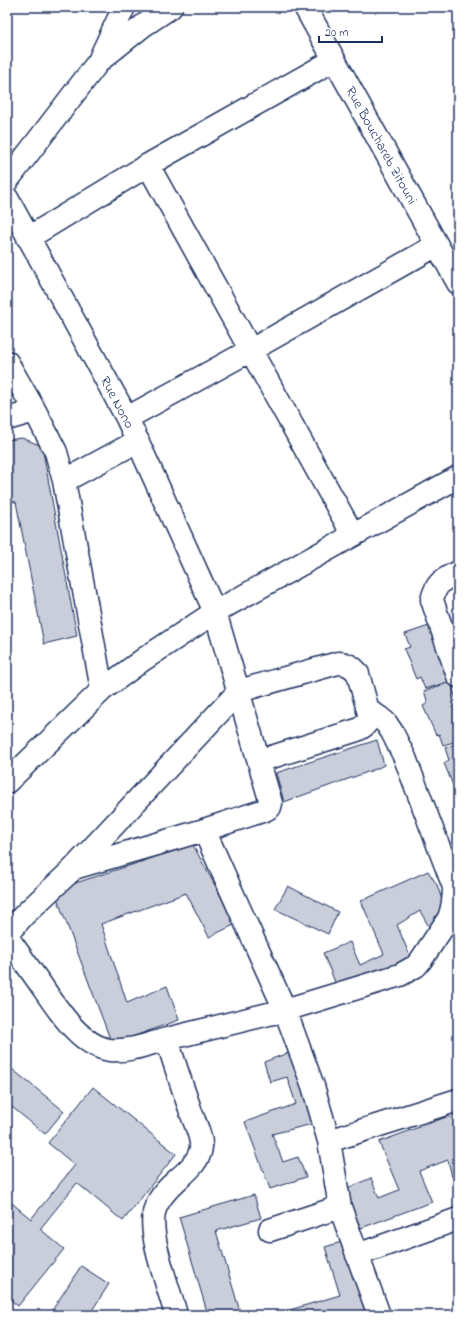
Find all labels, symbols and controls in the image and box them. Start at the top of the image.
scale bar [319,18,382,44]
text: 20 m [325,24,348,42]
street label: Rue Bouchareb Zitouni [340,83,422,209]
street label: Rue Nono [94,373,139,433]

